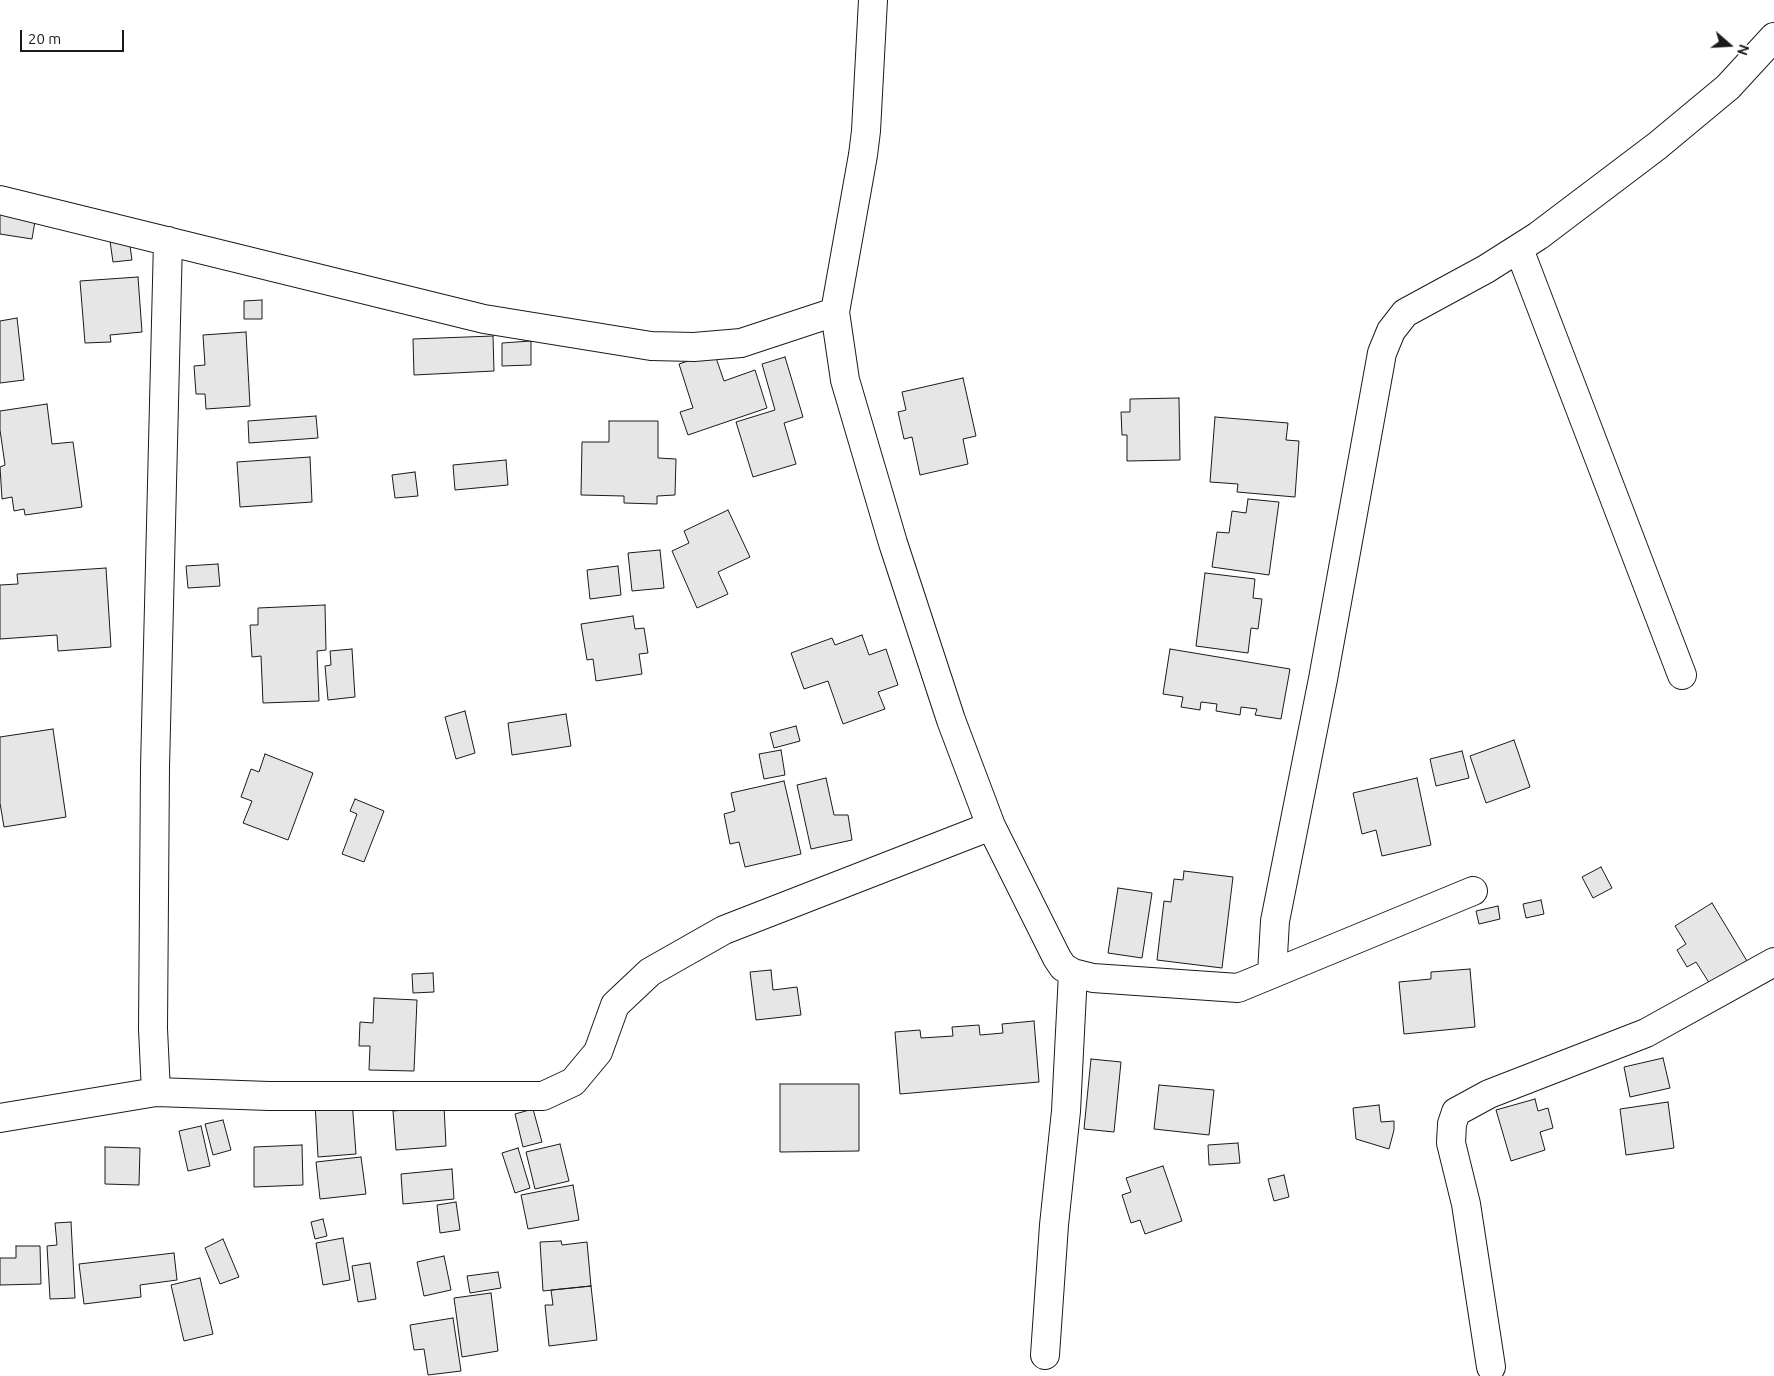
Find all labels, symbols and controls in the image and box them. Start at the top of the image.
scale bar [22,20,126,52]
north arrow [1704,20,1754,70]
text: 20 m [28,30,61,47]
text: N [1734,42,1752,57]

